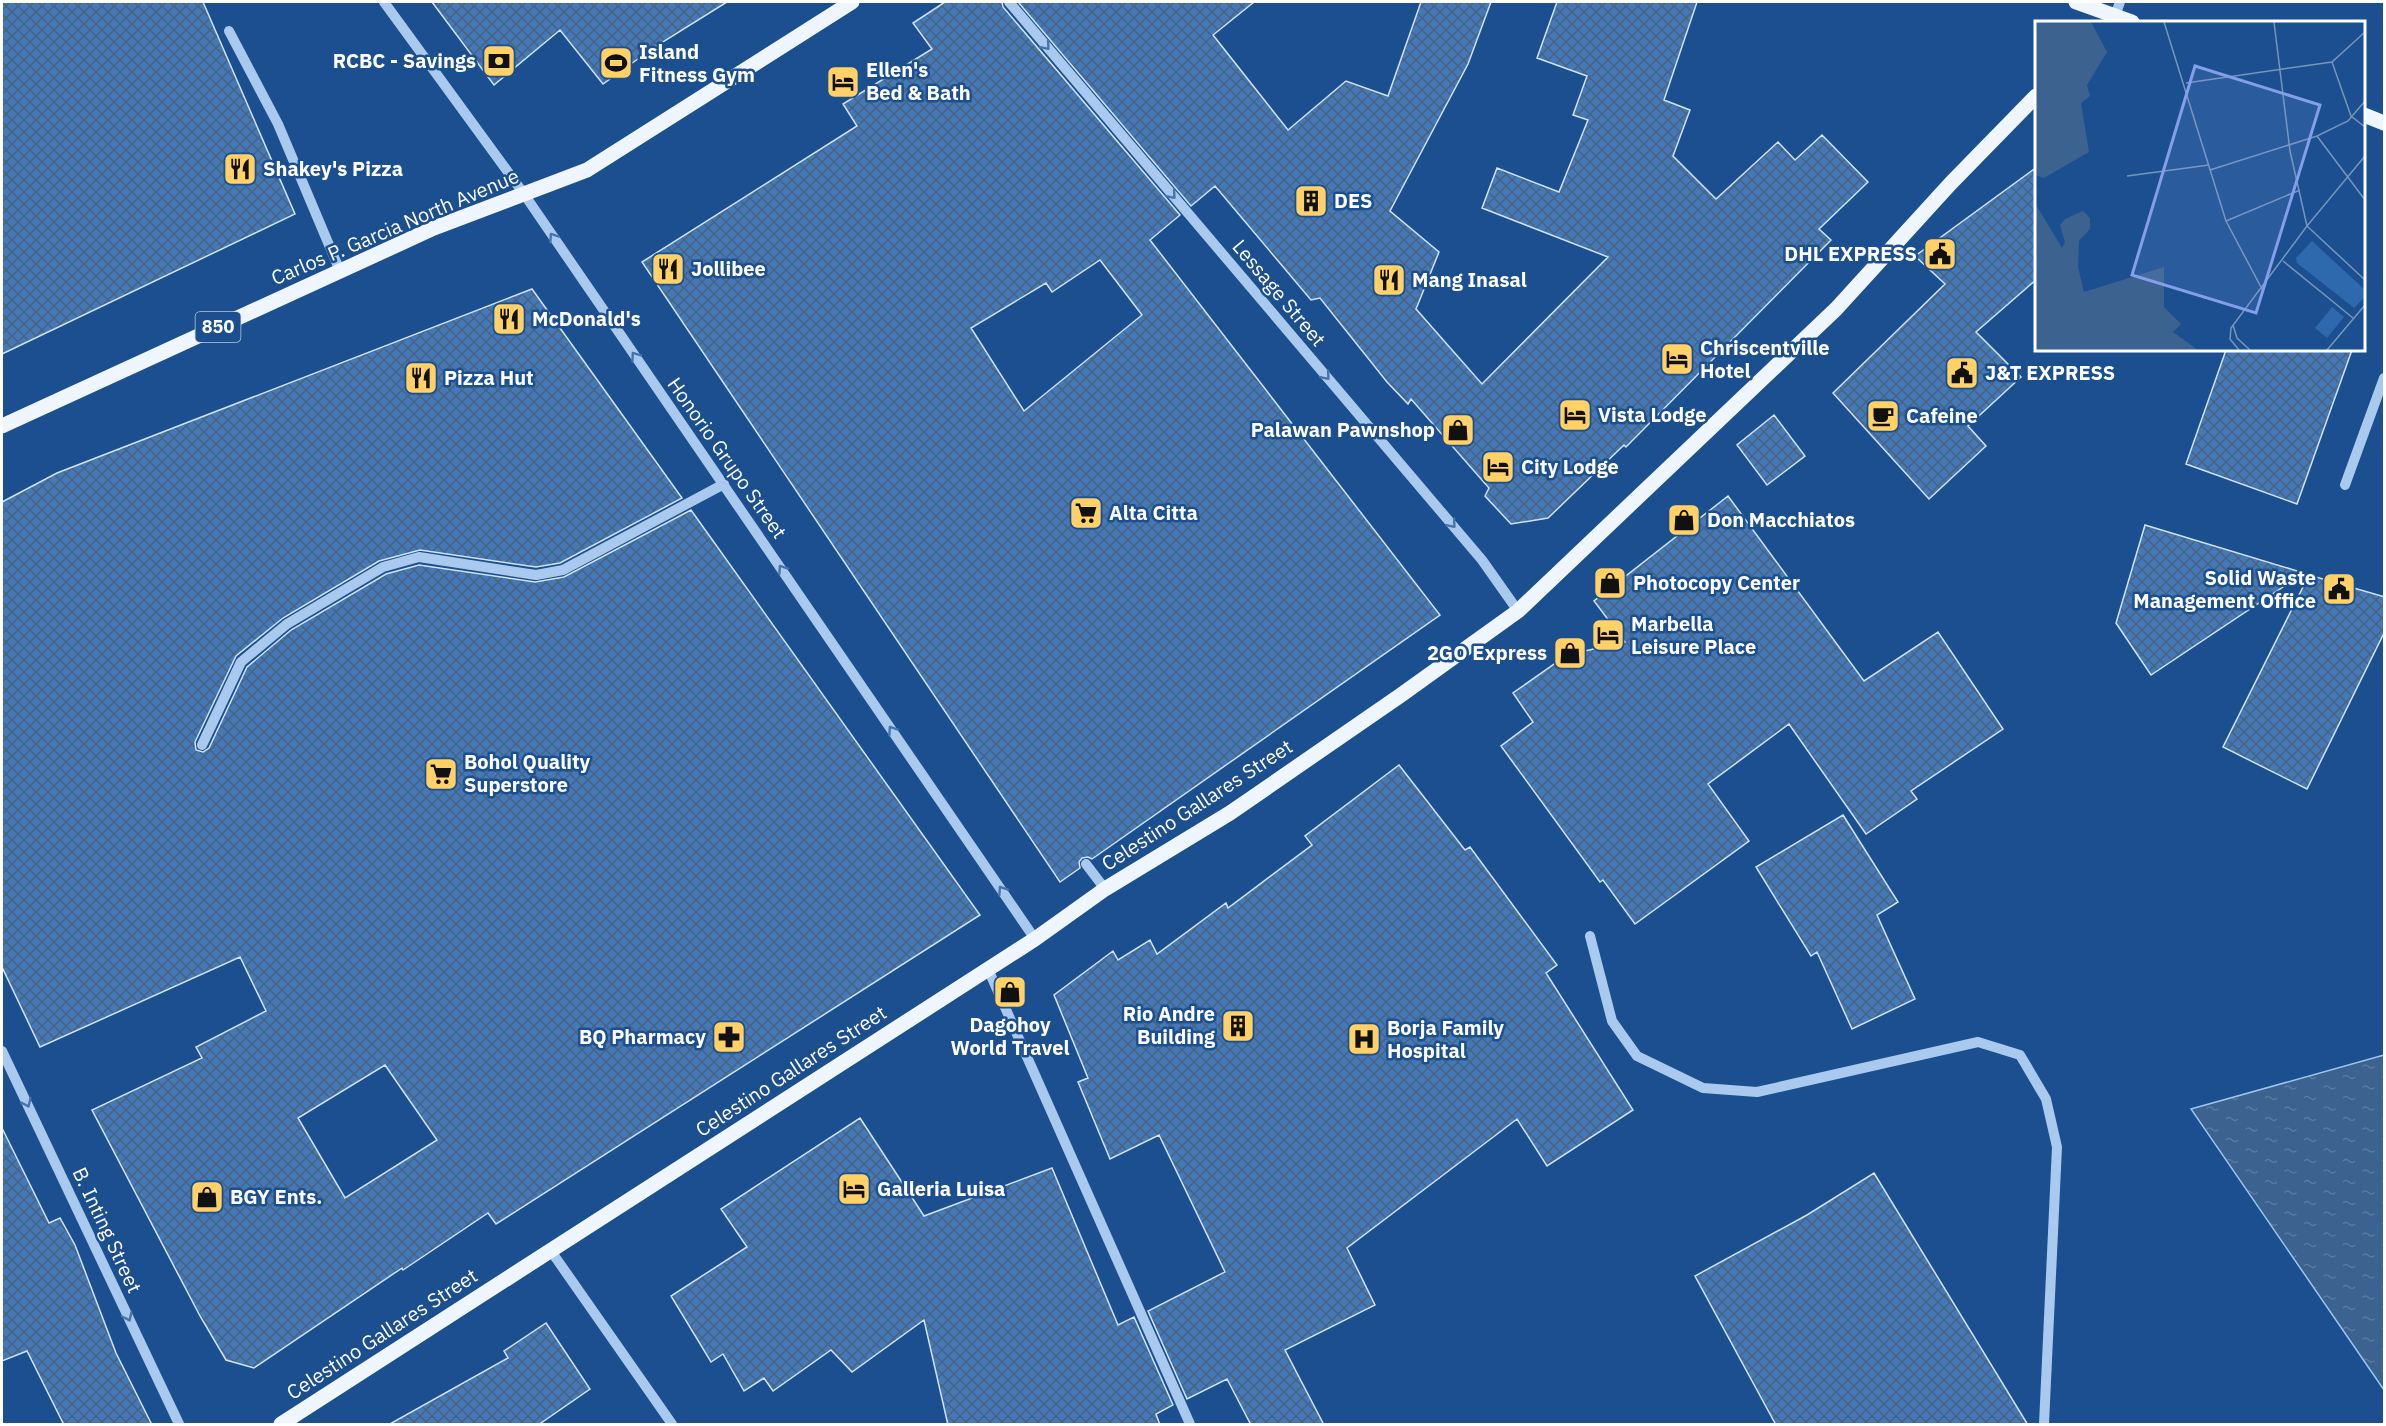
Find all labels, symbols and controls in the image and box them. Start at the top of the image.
inset map [2035,21,2365,351]
place label: Island Fitness Gym [639,38,755,88]
one-way arrow [1039,39,1050,50]
bank icon: RCBC - Savings [481,43,517,79]
sports icon: Island Fitness Gym [598,45,634,81]
place label: RCBC - Savings [333,47,476,74]
place label: Ellen's Bed & Bath [866,56,971,106]
hotel icon: Ellen's Bed & Bath [825,64,861,100]
restaurant icon: Shakey's Pizza [222,151,258,187]
place label: Shakey's Pizza [263,155,403,182]
street label: Carlos P. Garcia North Avenue [267,162,523,291]
building icon: DES [1293,183,1329,219]
place label: DES [1334,187,1373,214]
one-way arrow [1165,188,1176,199]
one-way arrow [549,232,560,243]
street label: Lessage Street [1227,234,1332,352]
public building icon: DHL EXPRESS [1922,236,1958,272]
place label: DHL EXPRESS [1784,240,1917,267]
restaurant icon: Jollibee [650,251,686,287]
place label: Jollibee [691,255,766,282]
restaurant icon: Mang Inasal [1371,262,1407,298]
place label: Mang Inasal [1412,266,1527,293]
restaurant icon: McDonald's [491,301,527,337]
place label: McDonald's [532,305,641,332]
road number: 850 [196,312,240,342]
place label: Chriscentville Hotel [1700,334,1830,384]
hotel icon: Chriscentville Hotel [1659,341,1695,377]
one-way arrow [632,352,643,363]
public building icon: J&T EXPRESS [1944,355,1980,391]
place label: J&T EXPRESS [1985,359,2115,386]
restaurant icon: Pizza Hut [403,360,439,396]
place label: Pizza Hut [444,364,534,391]
one-way arrow [1319,369,1330,380]
street label: Honorio Grupo Street [662,372,793,544]
hotel icon: Vista Lodge [1557,397,1593,433]
cafe icon: Cafeine [1865,398,1901,434]
place label: Vista Lodge [1598,401,1706,428]
place label: Cafeine [1906,402,1978,429]
shop icon: Palawan Pawnshop [1440,412,1476,448]
place label: Palawan Pawnshop [1251,416,1435,443]
hotel icon: City Lodge [1480,449,1516,485]
place label: City Lodge [1521,453,1619,480]
supermarket icon: Alta Citta [1068,495,1104,531]
place label: Alta Citta [1109,499,1198,526]
shop icon: Don Macchiatos [1666,502,1702,538]
place label: Don Macchiatos [1707,506,1855,533]
one-way arrow [1445,517,1456,528]
place label: Solid Waste Management Office [2133,564,2316,614]
one-way arrow [778,565,789,576]
shop icon: Photocopy Center [1592,565,1628,601]
place label: Photocopy Center [1633,569,1800,596]
public building icon: Solid Waste Management Office [2321,571,2357,607]
place label: Marbella Leisure Place [1631,610,1756,660]
hotel icon: Marbella Leisure Place [1590,617,1626,653]
shop icon: 2GO Express [1552,635,1588,671]
place label: 2GO Express [1427,639,1547,666]
one-way arrow [888,725,899,736]
street label: Celestino Gallares Street [1096,733,1297,876]
place label: Bohol Quality Superstore [464,748,591,798]
supermarket icon: Bohol Quality Superstore [423,756,459,792]
one-way arrow [998,886,1009,897]
shop icon: Dagohoy World Travel [992,974,1028,1010]
street label: Celestino Gallares Street [690,999,891,1142]
place label: Rio Andre Building [1123,1000,1216,1050]
building icon: Rio Andre Building [1220,1008,1256,1044]
place label: Dagohoy World Travel [951,1011,1069,1061]
place label: Borja Family Hospital [1387,1014,1504,1064]
pharmacy icon: BQ Pharmacy [711,1019,747,1055]
hospital icon: Borja Family Hospital [1346,1021,1382,1057]
place label: BQ Pharmacy [579,1023,706,1050]
one-way arrow [19,1097,31,1108]
street label: B. Inting Street [67,1163,148,1297]
hotel icon: Galleria Luisa [836,1171,872,1207]
place label: Galleria Luisa [877,1175,1005,1202]
shop icon: BGY Ents. [189,1179,225,1215]
place label: BGY Ents. [230,1183,322,1210]
street label: Celestino Gallares Street [281,1262,482,1405]
one-way arrow [121,1311,133,1322]

